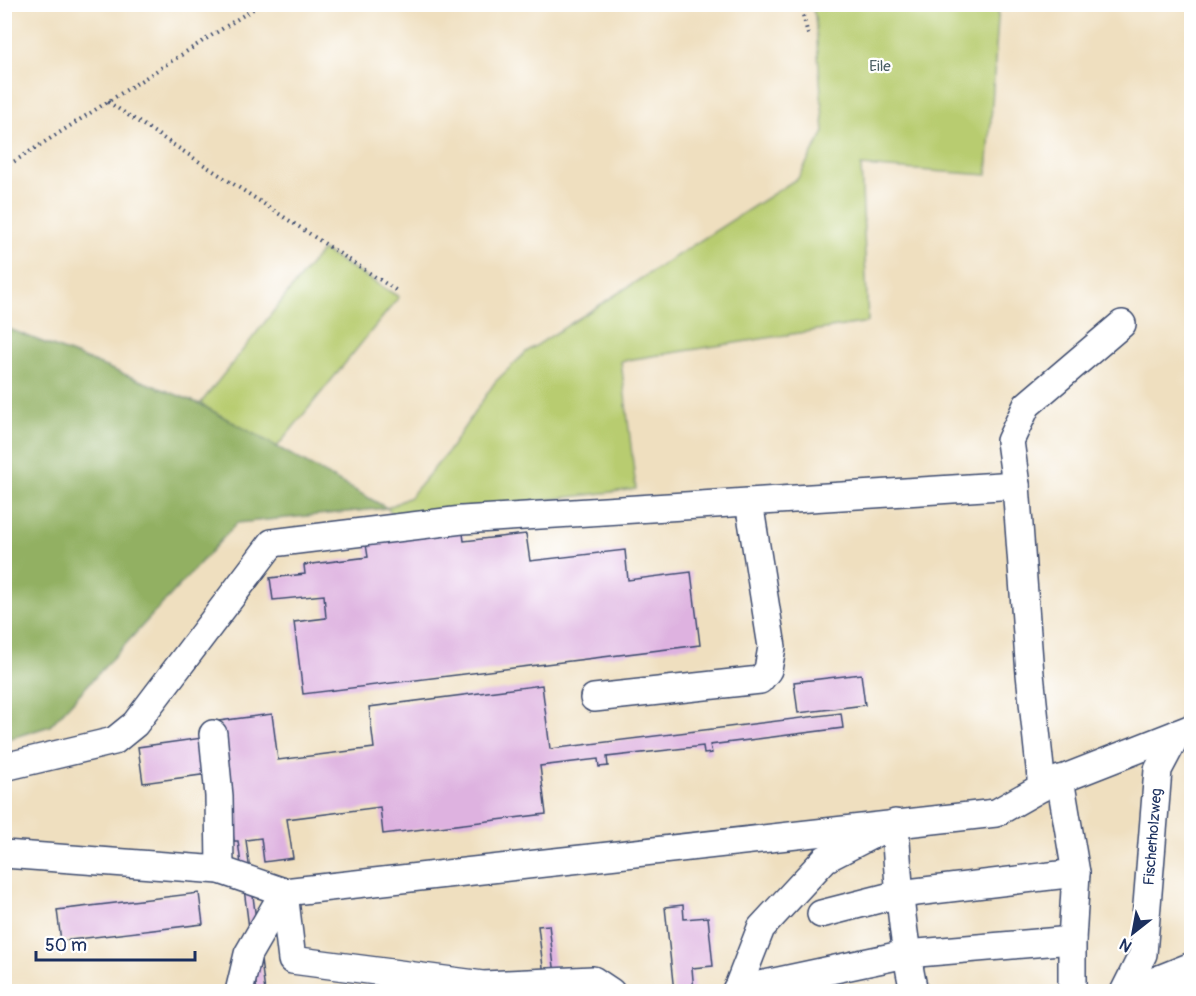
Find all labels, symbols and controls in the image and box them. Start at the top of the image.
park label: Eile [869,57,891,76]
street label: Fischerholzweg [1139,788,1166,886]
north arrow [1103,903,1163,963]
scale bar [36,924,195,962]
text: 50 m [45,934,87,957]
text: N [1116,934,1136,956]

